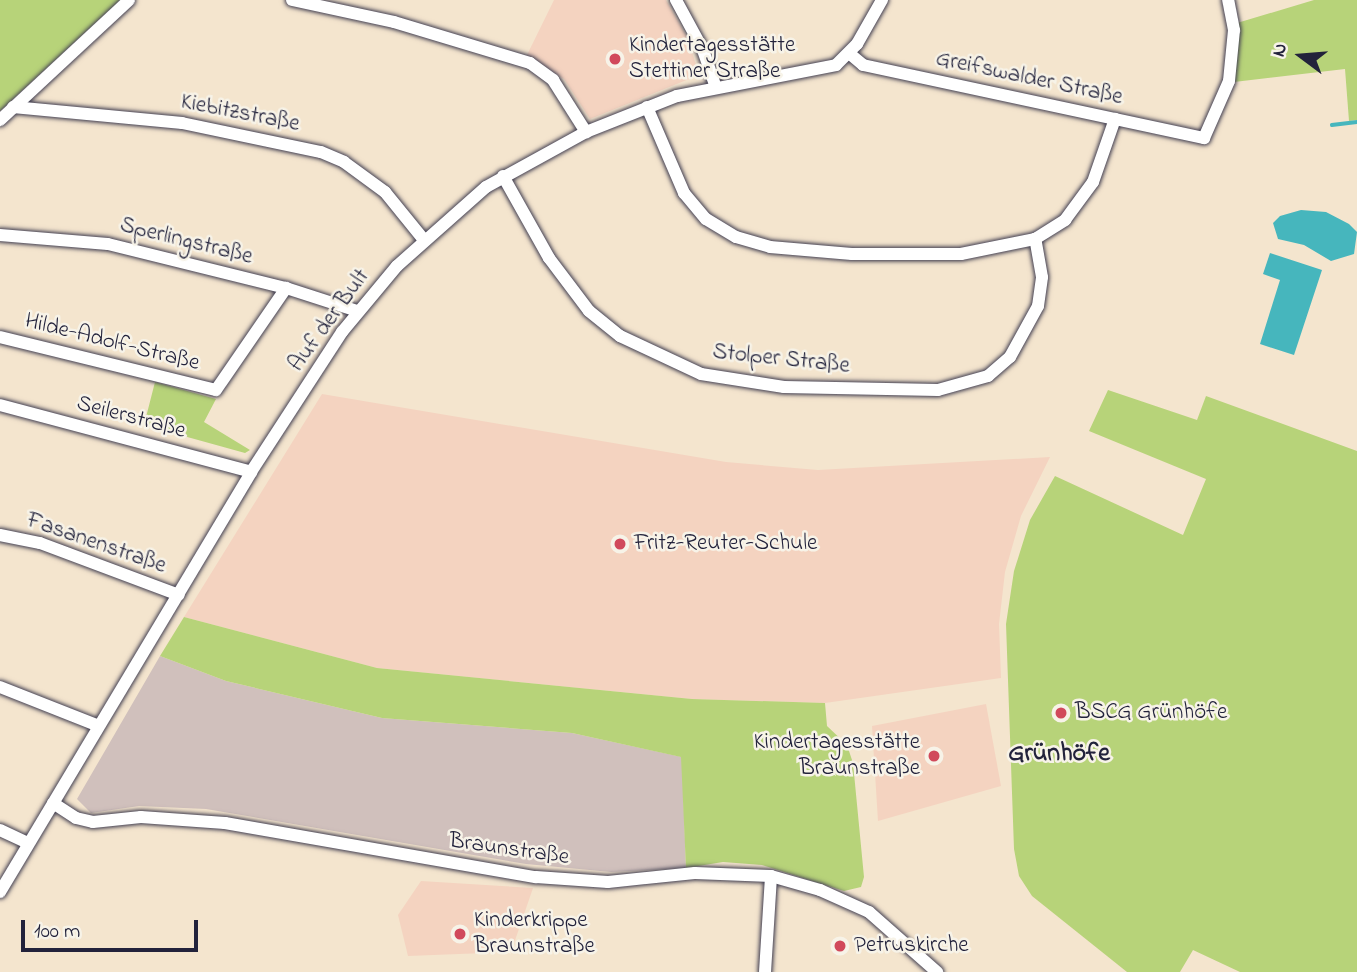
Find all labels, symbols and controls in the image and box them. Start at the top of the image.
north arrow [1266,21,1336,91]
place label: Kindertagesstätte Stettiner Straße [629,32,795,86]
text: N [1266,40,1295,60]
street label: Greifswalder Straße [933,46,1125,112]
marker: Kindertagesstätte Stettiner Straße [607,51,623,67]
street label: Kiebitzstraße [178,89,302,139]
street label: Sperlingstraße [117,212,255,272]
street label: Auf der Bult [284,264,376,378]
street label: Hilde-Adolf-Straße [22,308,202,378]
street label: Stolper Straße [711,339,851,381]
street label: Seilerstraße [73,390,189,446]
street label: Fasanenstraße [23,507,169,581]
place label: Fritz-Reuter-Schule [634,530,817,558]
marker: Fritz-Reuter-Schule [612,536,628,552]
place label: BSCG Grünhöfe [1075,699,1227,727]
marker: BSCG Grünhöfe [1053,705,1069,721]
place label: Kindertagesstätte Braunstraße [754,729,920,783]
district label: Grünhöfe [1008,739,1110,771]
marker: Kindertagesstätte Braunstraße [926,748,942,764]
street label: Braunstraße [447,828,571,872]
scale bar [24,906,201,950]
place label: Kinderkrippe Braunstraße [474,907,595,961]
text: 100 m [34,917,80,947]
marker: Kinderkrippe Braunstraße [452,926,468,942]
place label: Petruskirche [854,932,969,960]
marker: Petruskirche [832,938,848,954]

